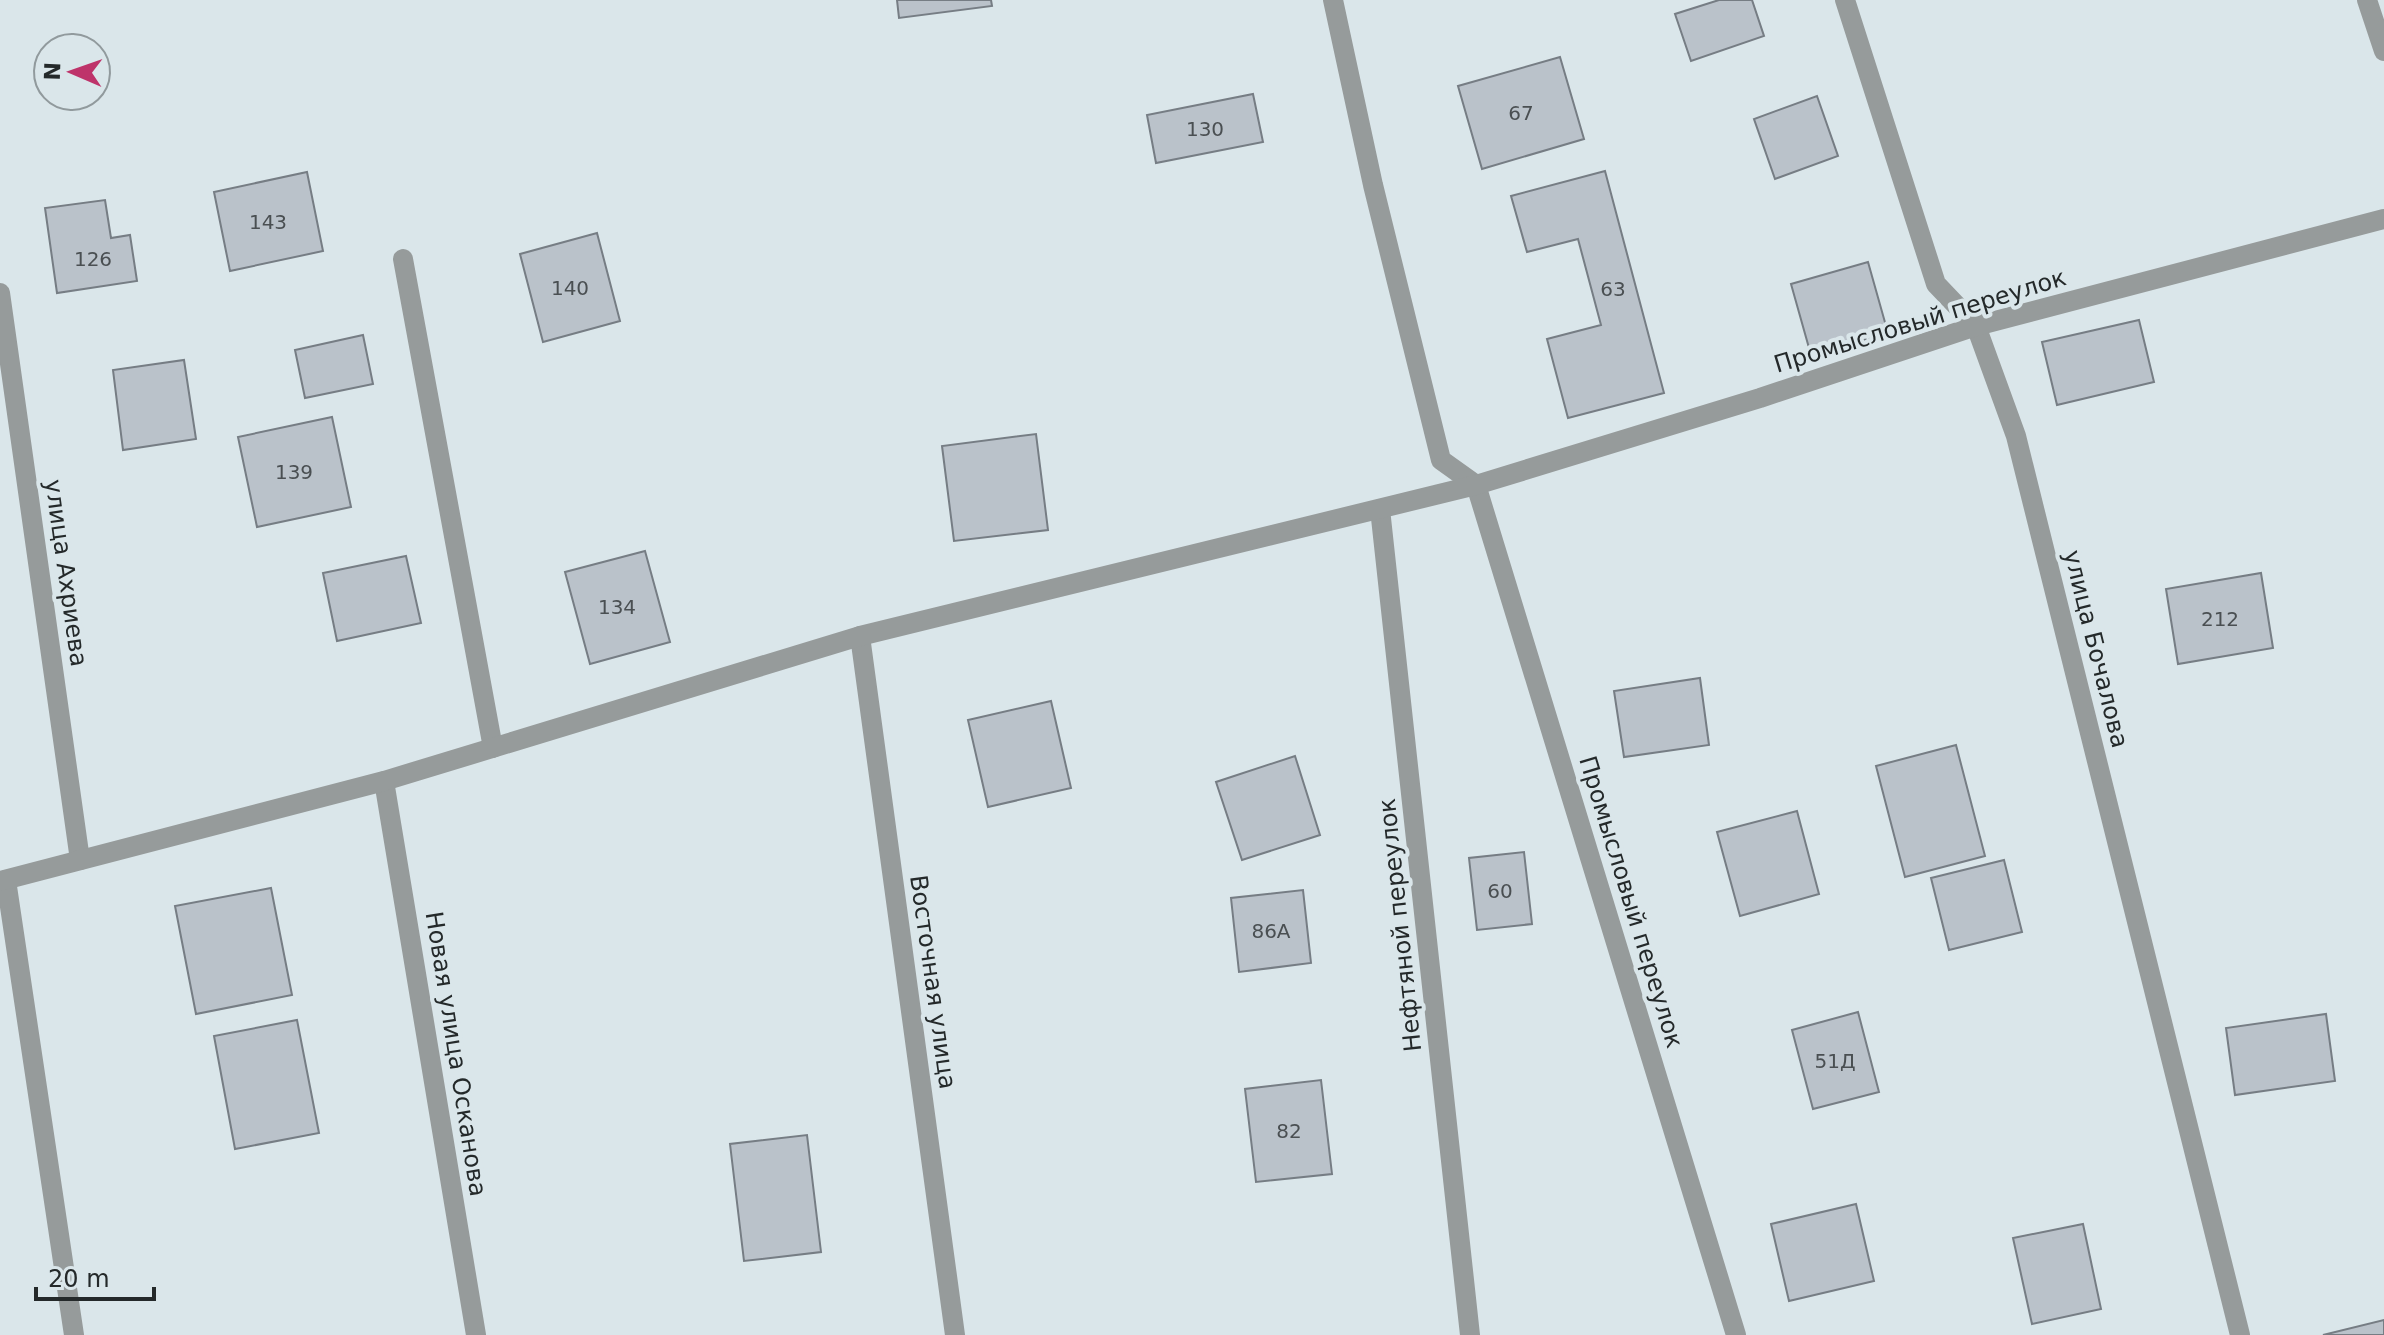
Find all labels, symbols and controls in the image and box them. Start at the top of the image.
north arrow [32,32,112,112]
text: N [40,62,65,81]
house number: 67 [1508,101,1534,125]
house number: 130 [1186,117,1224,141]
house number: 143 [249,210,287,234]
house number: 126 [74,247,112,271]
street label: Промысловый переулок [1771,263,2069,379]
house number: 140 [551,276,589,300]
house number: 63 [1600,277,1626,301]
house number: 139 [275,460,313,484]
street label: улица Ахриева [39,478,93,668]
street label: улица Бочалова [2058,547,2134,751]
house number: 134 [598,595,636,619]
house number: 212 [2201,607,2239,631]
street label: Промысловый переулок [1573,753,1689,1051]
street label: Нефтяной переулок [1373,797,1427,1053]
street label: Восточная улица [904,873,962,1091]
house number: 60 [1487,879,1513,903]
street label: Новая улица Осканова [420,910,492,1198]
house number: 86А [1251,919,1291,943]
house number: 51Д [1814,1049,1856,1073]
house number: 82 [1276,1119,1302,1143]
scale bar [36,1251,154,1301]
text: 20 m [48,1265,110,1293]

